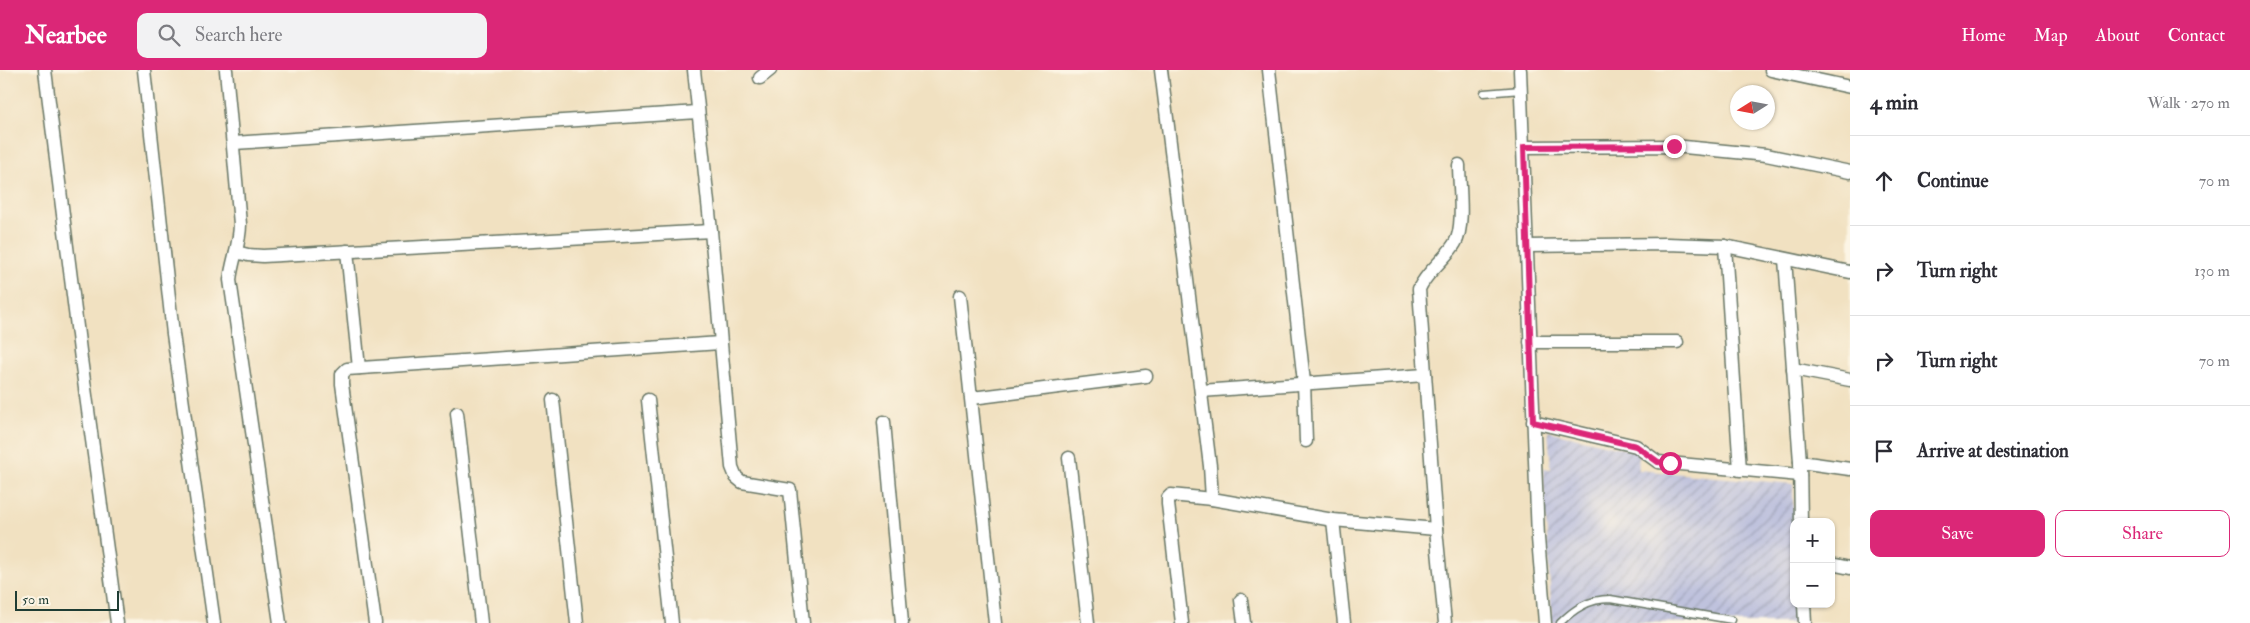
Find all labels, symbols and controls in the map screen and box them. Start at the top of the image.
search box [137,13,487,58]
text: Nearbee [25,20,107,51]
icon: search [155,21,183,49]
text: Search here [195,23,282,47]
text: Home [1961,24,2006,47]
text: Map [2034,24,2068,47]
text: About [2096,24,2140,47]
text: Contact [2168,24,2225,47]
north arrow [1730,85,1775,130]
text: 4 min [1870,89,1918,116]
text: Walk · 270 m [2148,93,2230,113]
route end [1663,135,1686,158]
icon: ahead [1870,167,1898,195]
text: Continue [1917,169,1988,193]
text: 70 m [2199,171,2230,191]
icon: right [1870,257,1898,285]
text: Turn right [1917,259,1997,283]
text: 130 m [2194,261,2230,281]
icon: right [1870,347,1898,375]
text: Turn right [1917,349,1997,373]
text: 70 m [2199,351,2230,371]
icon: arrive [1870,437,1898,465]
text: Arrive at destination [1917,439,2069,463]
route start [1659,452,1682,475]
button: Save [1870,510,2045,557]
button: Share [2055,510,2230,557]
map controls [1790,518,1835,608]
button: + [1790,518,1835,563]
button: − [1790,563,1835,608]
scale bar [15,588,119,611]
text: 50 m [22,591,49,608]

